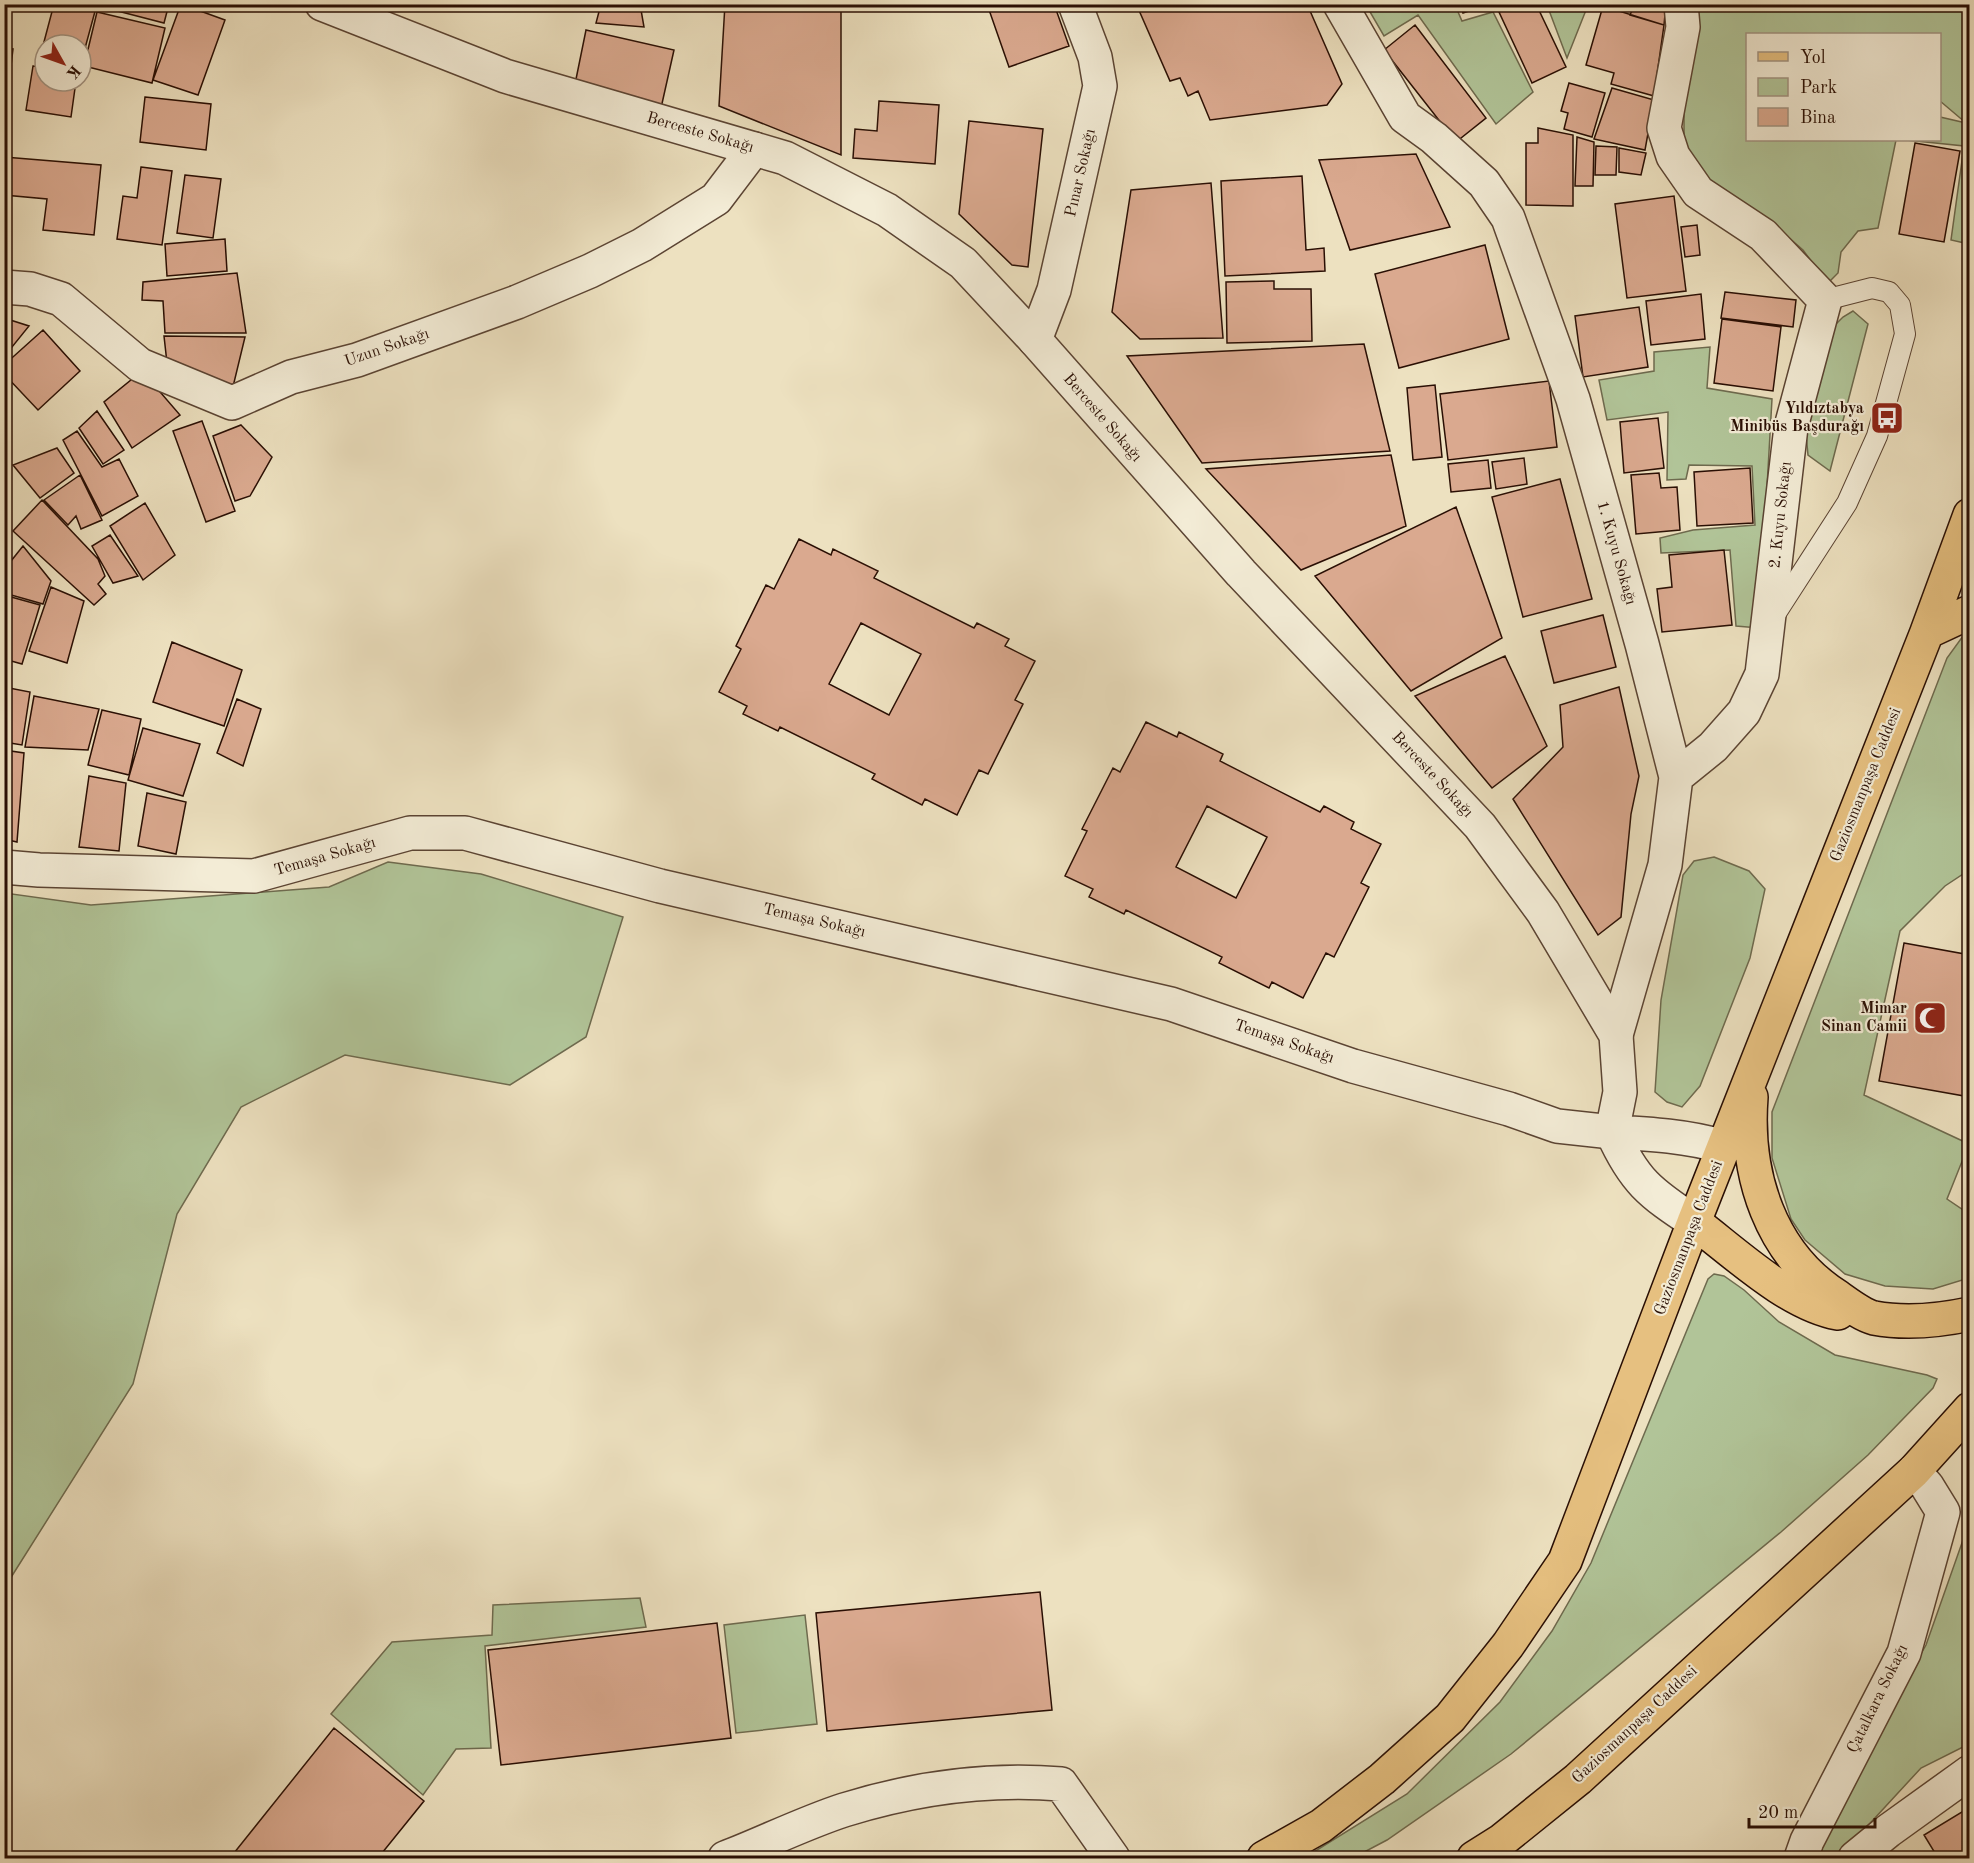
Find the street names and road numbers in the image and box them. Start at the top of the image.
street label: Berceste Sokağı [645,110,755,156]
street label: Pınar Sokağı [1063,127,1099,219]
street label: Uzun Sokağı [343,326,431,370]
street label: Berceste Sokağı [1060,371,1144,465]
street label: 2. Kuyu Sokağı [1767,461,1795,569]
street label: 1. Kuyu Sokağı [1594,499,1638,607]
street label: Gaziosmanpaşa Caddesi [1828,706,1904,864]
street label: Berceste Sokağı [1388,729,1476,821]
street label: Temaşa Sokağı [272,835,378,879]
street label: Temaşa Sokağı [761,901,867,941]
street label: Temaşa Sokağı [1232,1017,1336,1067]
street label: Gaziosmanpaşa Caddesi [1652,1158,1726,1318]
street label: Çatalkara Sokağı [1845,1642,1911,1756]
street label: Gaziosmanpaşa Caddesi [1569,1663,1701,1787]

